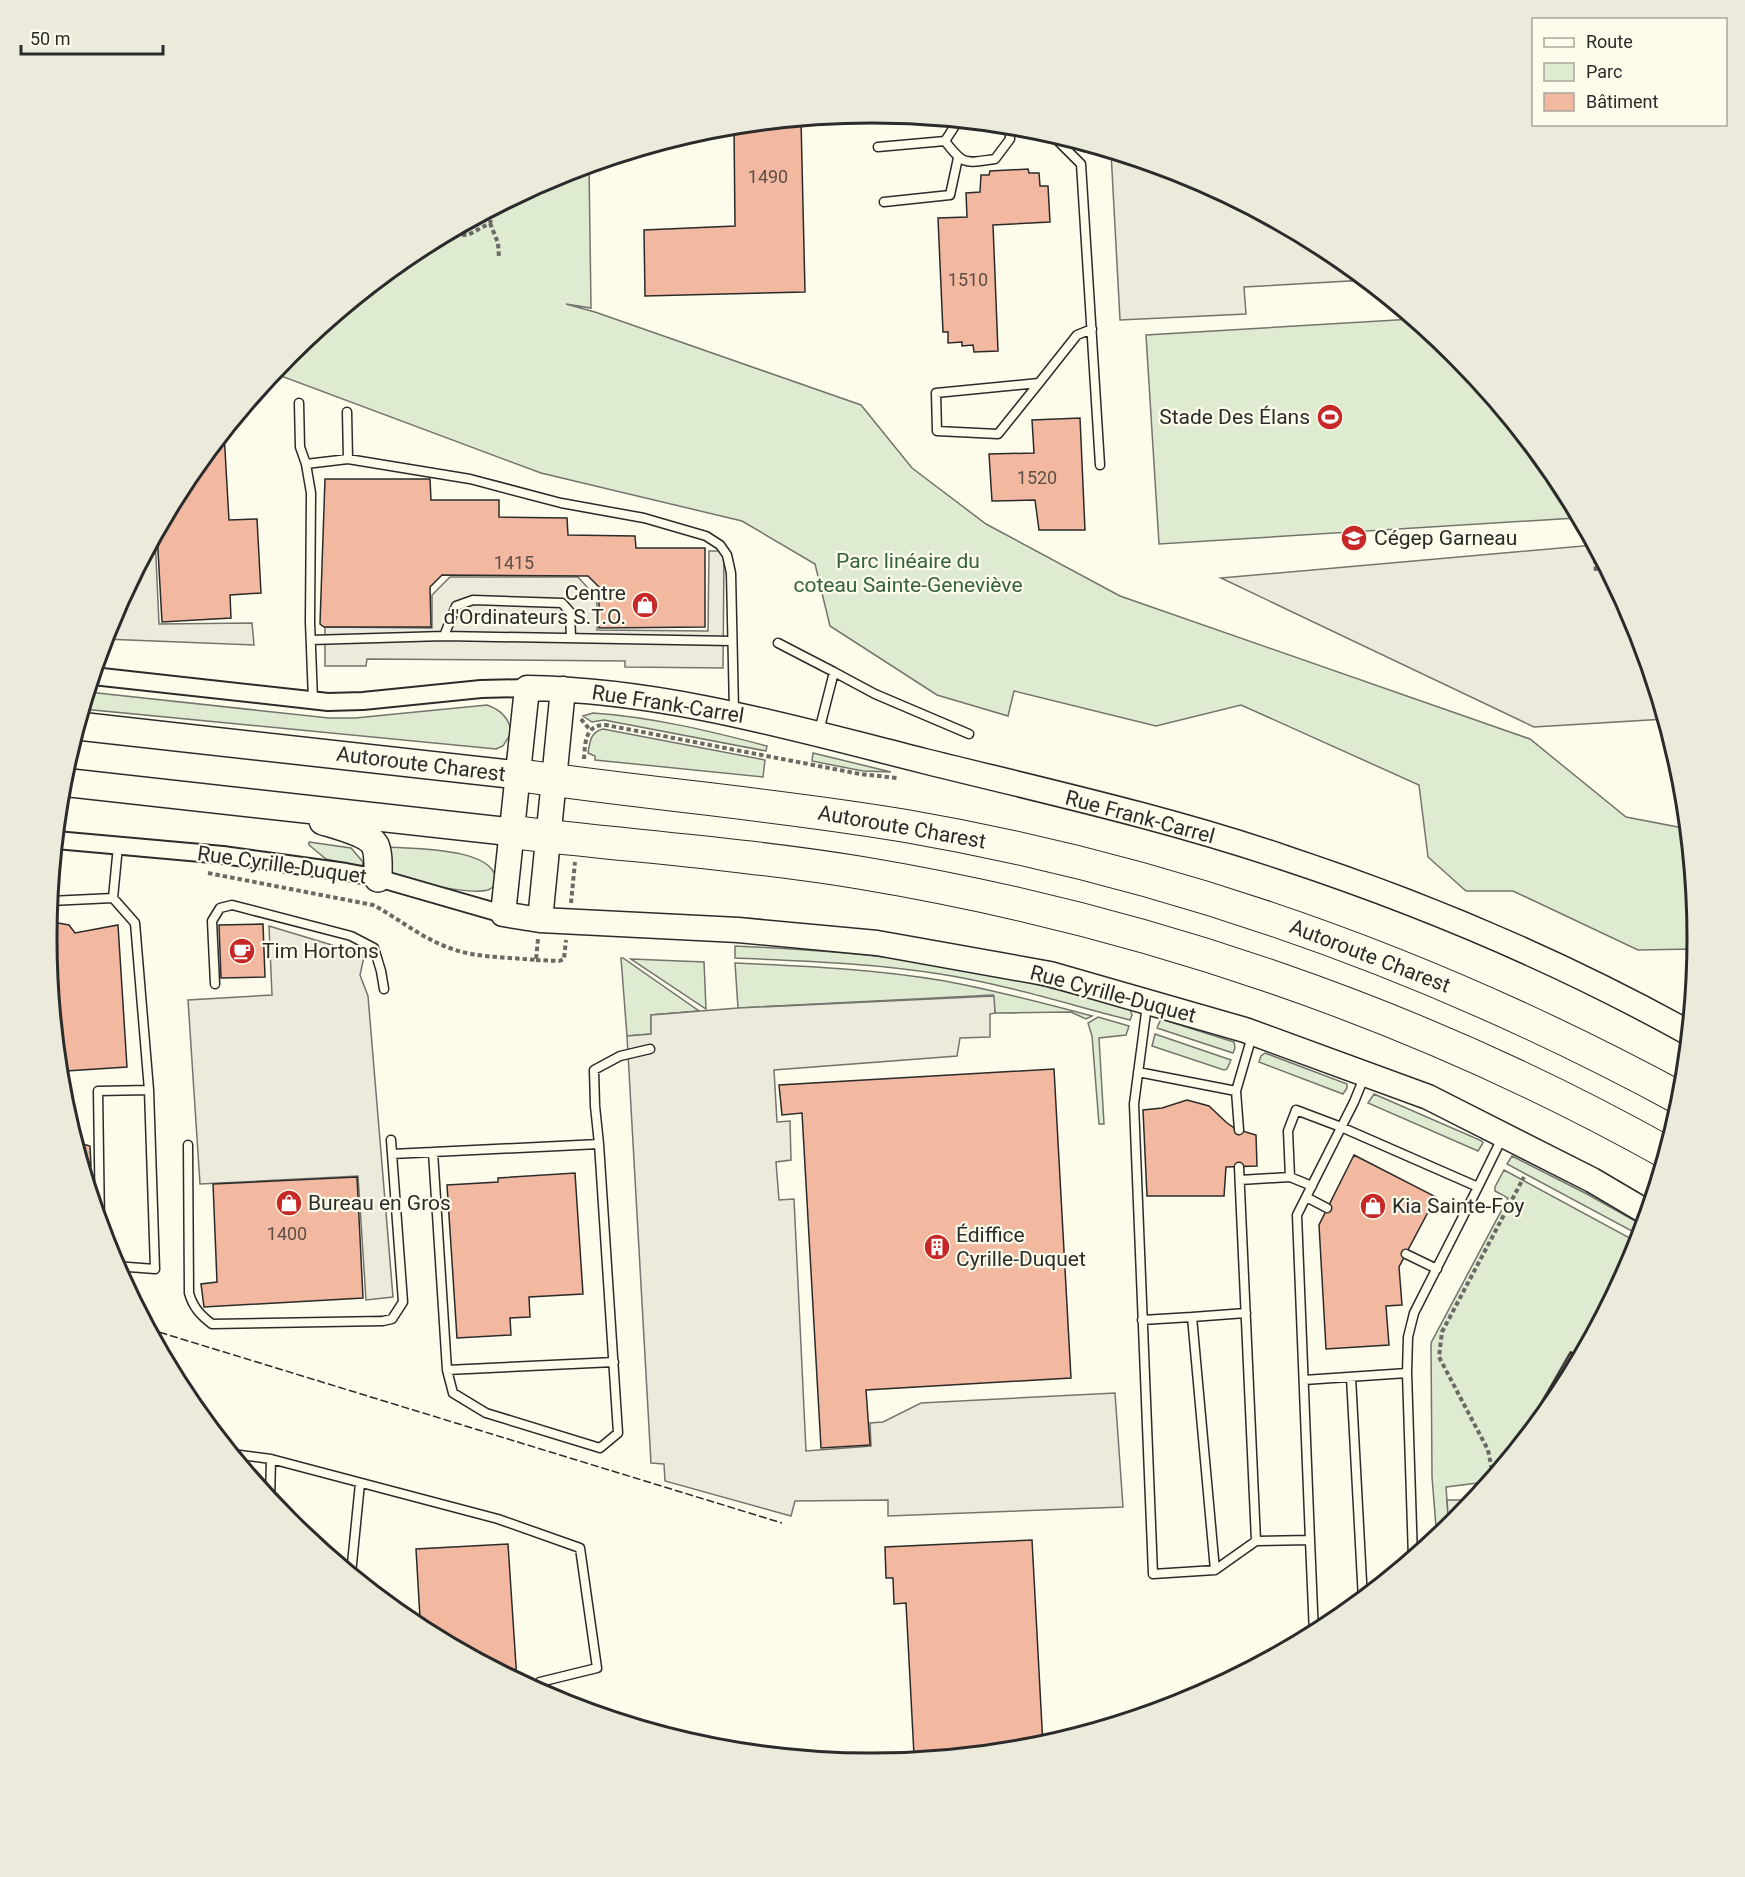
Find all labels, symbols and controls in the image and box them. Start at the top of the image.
scale bar [21,18,164,56]
legend [1532,18,1727,126]
text: 50 m [30,28,70,49]
text: Route [1586,31,1633,52]
text: Parc [1586,61,1622,82]
text: Bâtiment [1586,91,1659,112]
house number: 1490 [748,166,788,187]
house number: 1510 [948,269,988,290]
sports icon: Stade Des Élans [1315,402,1345,432]
place label: Stade Des Élans [1159,405,1310,429]
house number: 1520 [1017,467,1057,488]
school or university icon: Cégep Garneau [1339,523,1369,553]
place label: Cégep Garneau [1374,526,1517,550]
park label: Parc linéaire du coteau Sainte-Geneviève [793,549,1023,597]
house number: 1415 [494,552,534,573]
place label: Centre d'Ordinateurs S.T.O. [444,581,626,629]
shop icon: Centre d'Ordinateurs S.T.O. [630,590,660,620]
street label: Rue Frank-Carrel [590,680,746,728]
street label: Autoroute Charest [335,742,507,786]
street label: Rue Frank-Carrel [1063,786,1217,848]
street label: Autoroute Charest [816,800,988,854]
street label: Rue Cyrille-Duquet [196,841,368,889]
street label: Autoroute Charest [1286,914,1454,998]
cafe icon: Tim Hortons [227,936,257,966]
place label: Tim Hortons [262,939,379,963]
street label: Rue Cyrille-Duquet [1027,960,1199,1028]
shop icon: Bureau en Gros [274,1188,304,1218]
place label: Bureau en Gros [308,1191,451,1215]
shop icon: Kia Sainte-Foy [1358,1191,1388,1221]
place label: Kia Sainte-Foy [1392,1194,1525,1218]
house number: 1400 [267,1223,307,1244]
place label: Édiffice Cyrille-Duquet [956,1223,1086,1271]
building icon: Édiffice Cyrille-Duquet [922,1232,952,1262]

